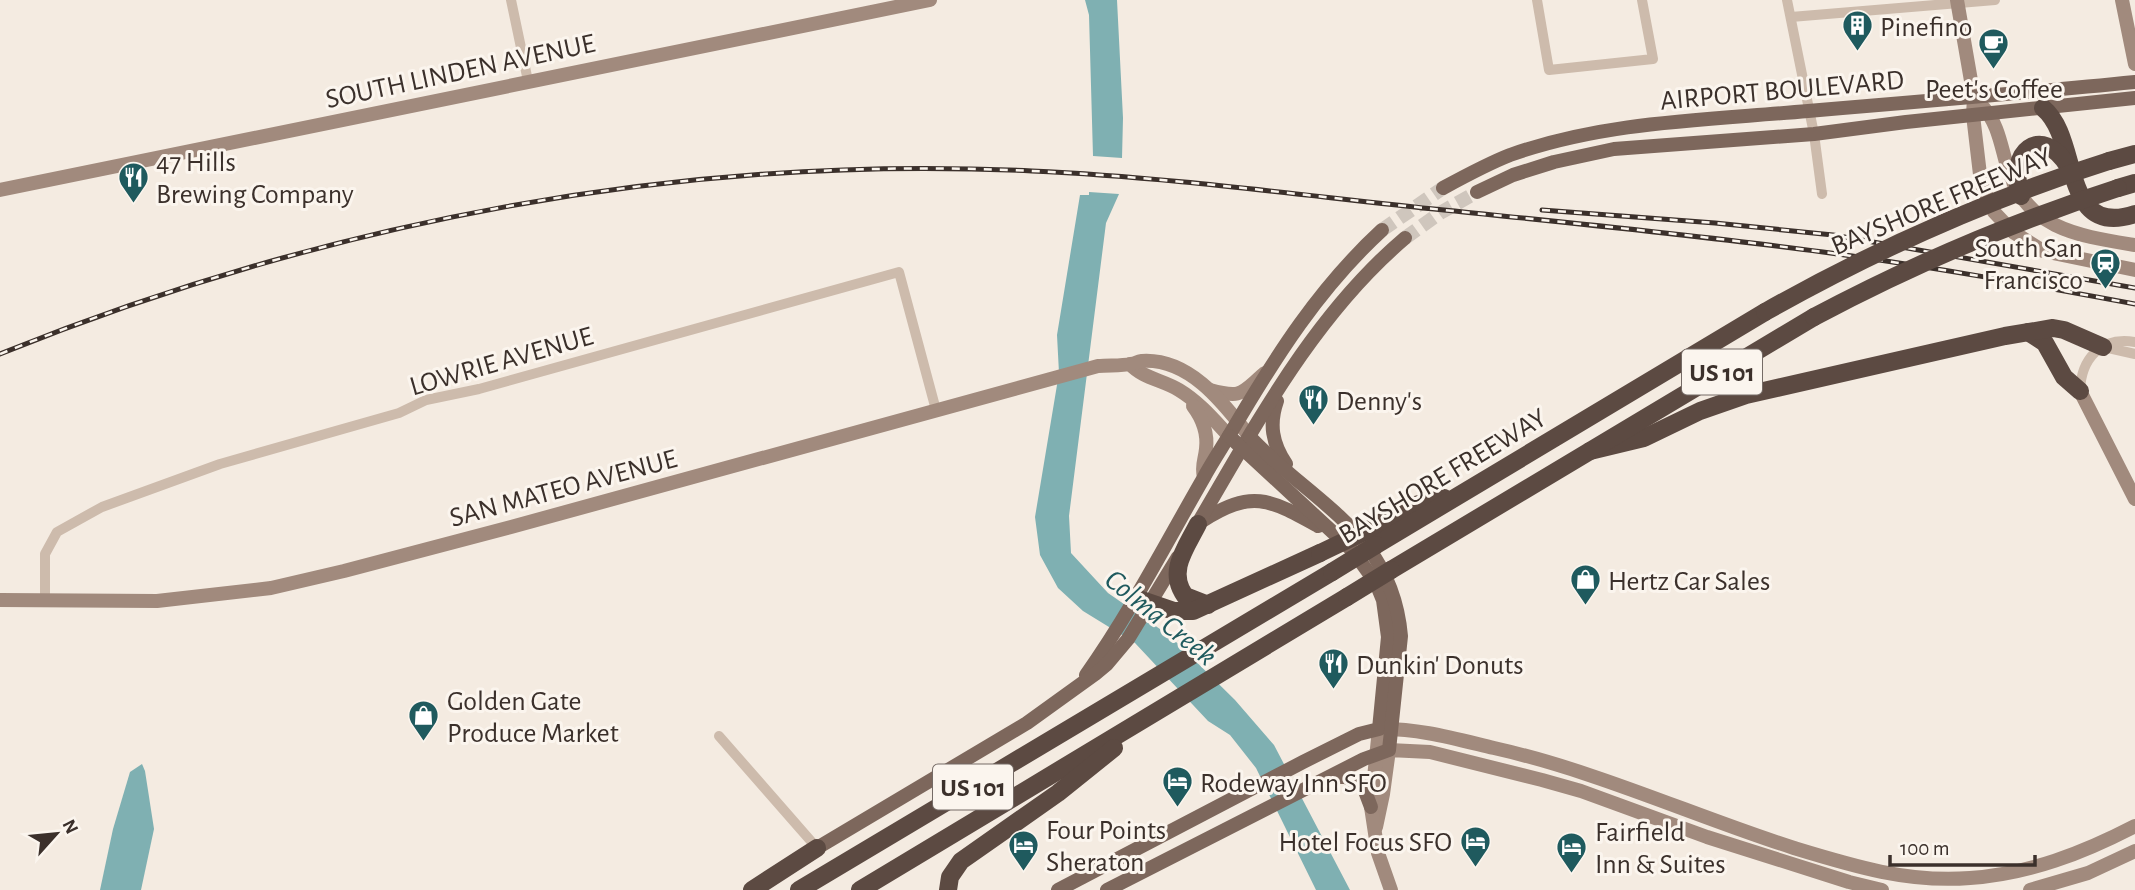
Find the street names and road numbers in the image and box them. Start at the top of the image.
street label: SOUTH LINDEN AVENUE [323,30,598,114]
street label: AIRPORT BOULEVARD [1659,66,1905,116]
street label: BAYSHORE FREEWAY [1827,143,2056,261]
street label: LOWRIE AVENUE [407,322,596,401]
road number: US 101 [1682,350,1762,394]
street label: BAYSHORE FREEWAY [1334,404,1552,550]
street label: SAN MATEO AVENUE [447,445,680,533]
road number: US 101 [933,764,1013,810]

